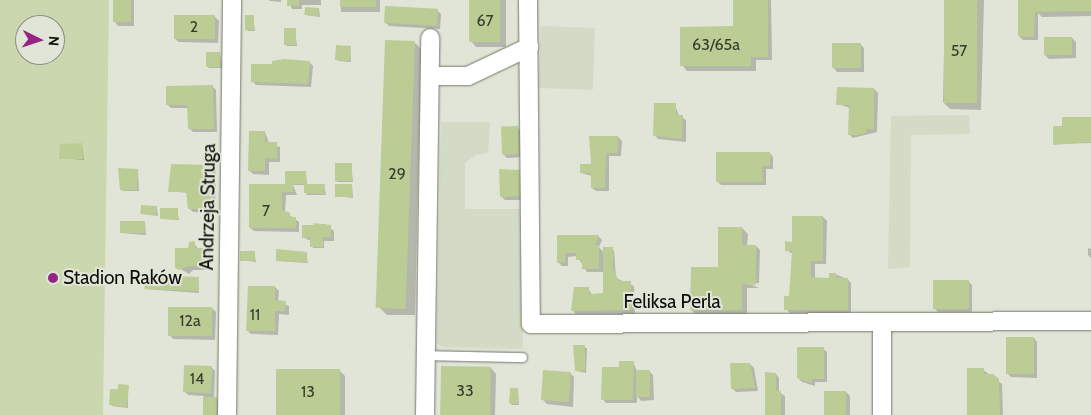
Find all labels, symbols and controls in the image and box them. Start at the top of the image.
house number: 67 [476,11,494,31]
north arrow [15,15,65,65]
house number: 2 [190,17,198,37]
text: N [45,35,63,47]
house number: 63/65a [692,35,740,55]
house number: 57 [951,41,967,61]
street label: Andrzeja Struga [195,144,221,270]
house number: 29 [388,164,406,184]
house number: 7 [262,201,270,221]
place label: Stadion Raków [63,267,182,289]
marker: Stadion Raków [47,272,59,284]
street label: Feliksa Perla [623,291,721,313]
house number: 11 [250,305,260,325]
house number: 12a [179,311,201,331]
house number: 14 [190,369,204,389]
house number: 33 [456,381,474,401]
house number: 13 [301,382,315,402]

